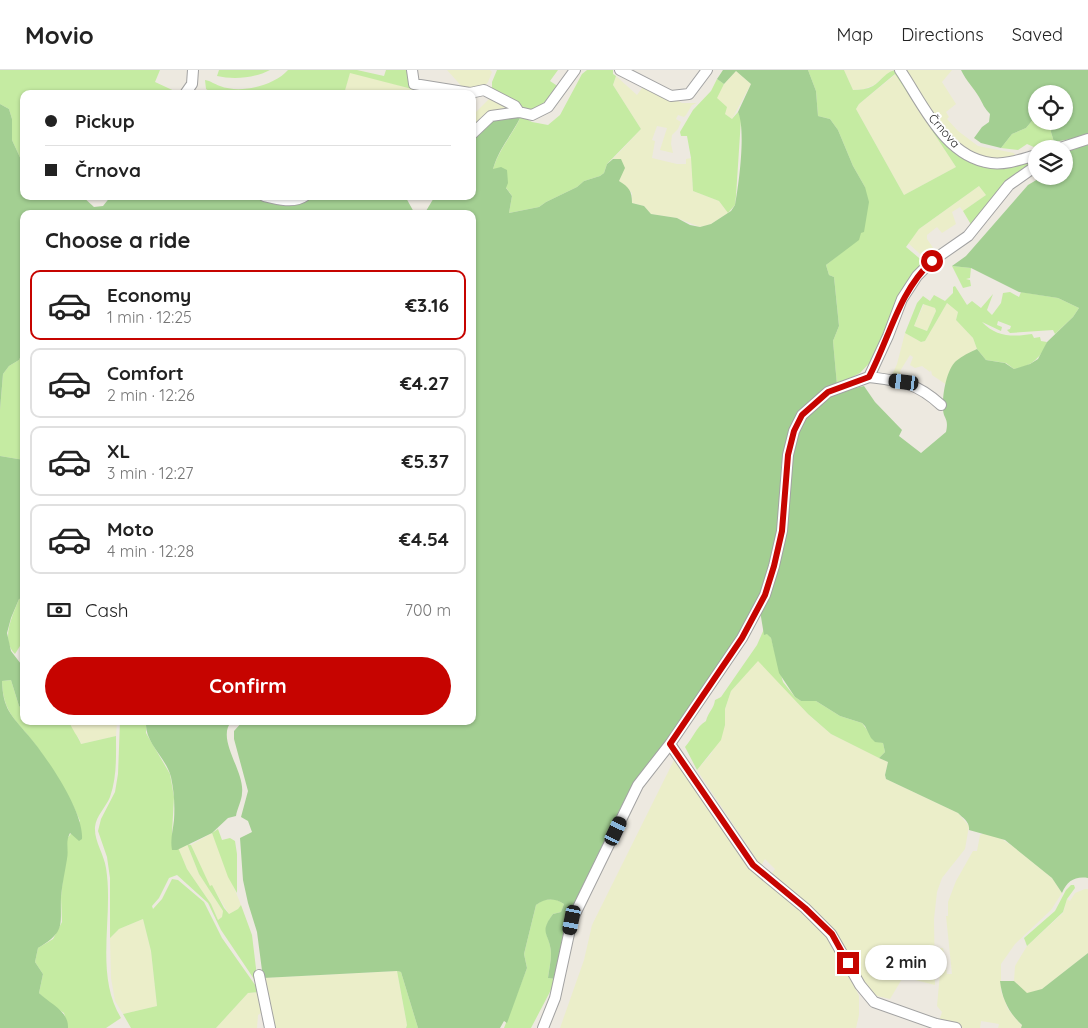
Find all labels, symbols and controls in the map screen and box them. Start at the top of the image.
text: Movio [25,20,94,50]
text: Map [836,23,873,46]
text: Directions [901,23,984,46]
text: Saved [1012,23,1063,46]
map controls [1028,85,1073,185]
button: locate [1028,85,1073,130]
text: Pickup [75,109,135,133]
street label: Črnova [926,111,963,151]
button: layers [1028,140,1073,185]
text: Črnova [75,158,141,182]
text: Choose a ride [45,226,190,254]
route start [921,250,943,272]
icon: car [47,283,92,328]
text: Economy [107,283,191,307]
text: €3.16 [405,293,449,317]
text: 1 min · 12:25 [107,307,192,327]
icon: car [47,361,92,406]
text: Comfort [107,361,184,385]
text: €4.27 [400,371,449,395]
car [888,373,919,391]
text: 2 min · 12:26 [107,385,195,405]
icon: car [47,439,92,484]
text: XL [107,439,130,463]
text: €5.37 [402,449,449,473]
text: 3 min · 12:27 [107,463,193,483]
icon: car [47,517,92,562]
text: Moto [107,517,154,541]
text: €4.54 [399,527,449,551]
text: 4 min · 12:28 [107,541,194,561]
icon: cash [45,596,73,624]
text: Cash [85,598,129,622]
text: 700 m [405,600,451,620]
button: Confirm [45,657,451,715]
car [602,814,629,848]
car [561,904,582,936]
callout: 2 min [866,946,948,980]
route end [837,952,859,974]
text: 2 min [885,952,927,972]

